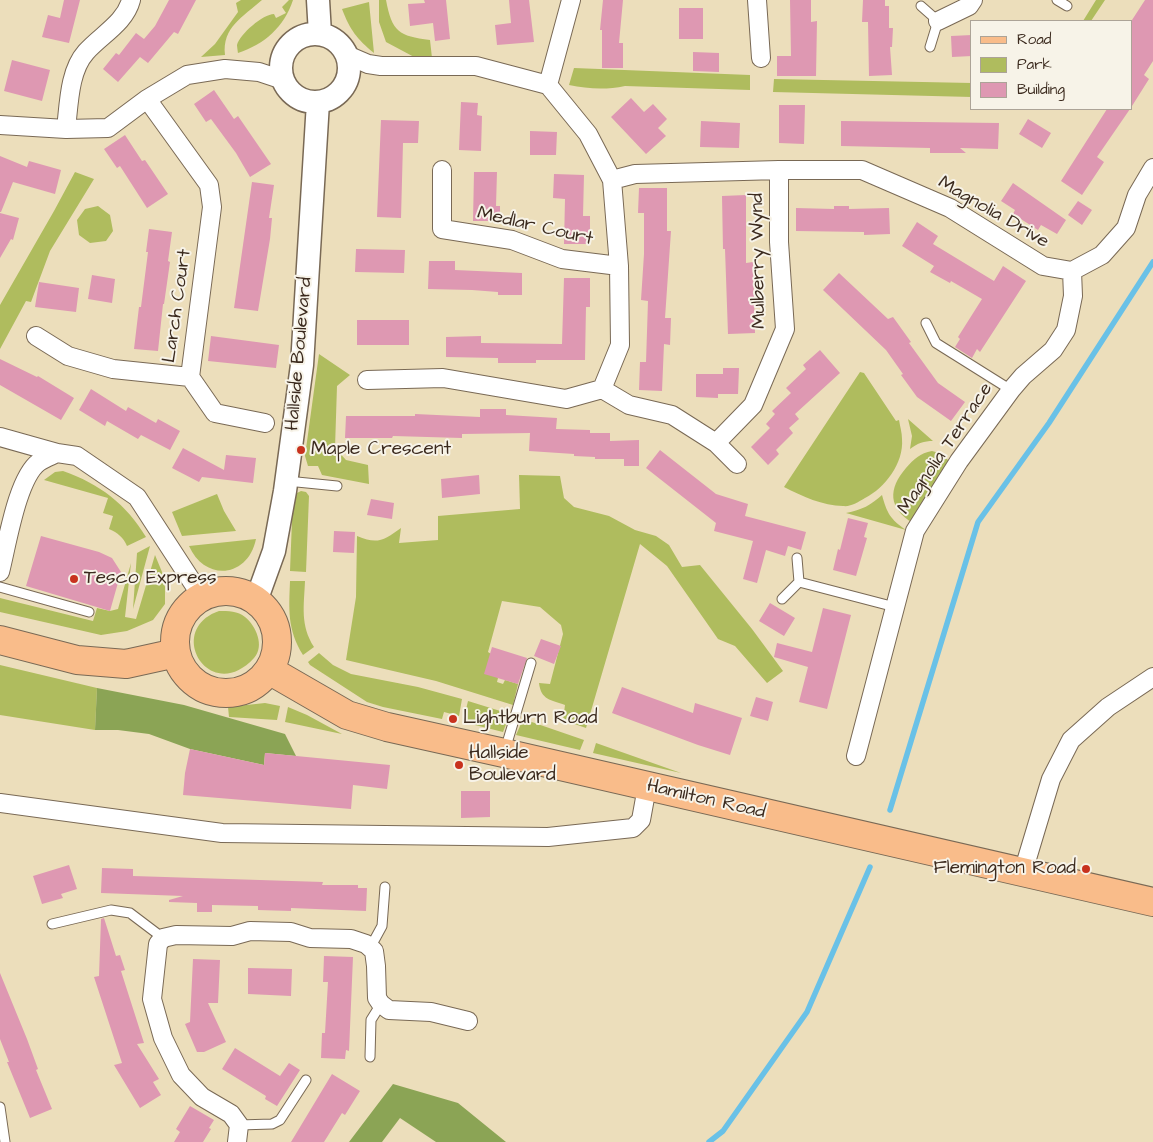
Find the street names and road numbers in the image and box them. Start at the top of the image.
street label: Magnolia Drive [933,172,1053,254]
street label: Mulberry Wynd [746,193,772,329]
street label: Medlar Court [475,203,595,251]
street label: Larch Court [159,248,197,364]
street label: Hallside Boulevard [282,276,318,432]
street label: Magnolia Terrace [894,379,998,519]
street label: Hamilton Road [645,775,767,825]

